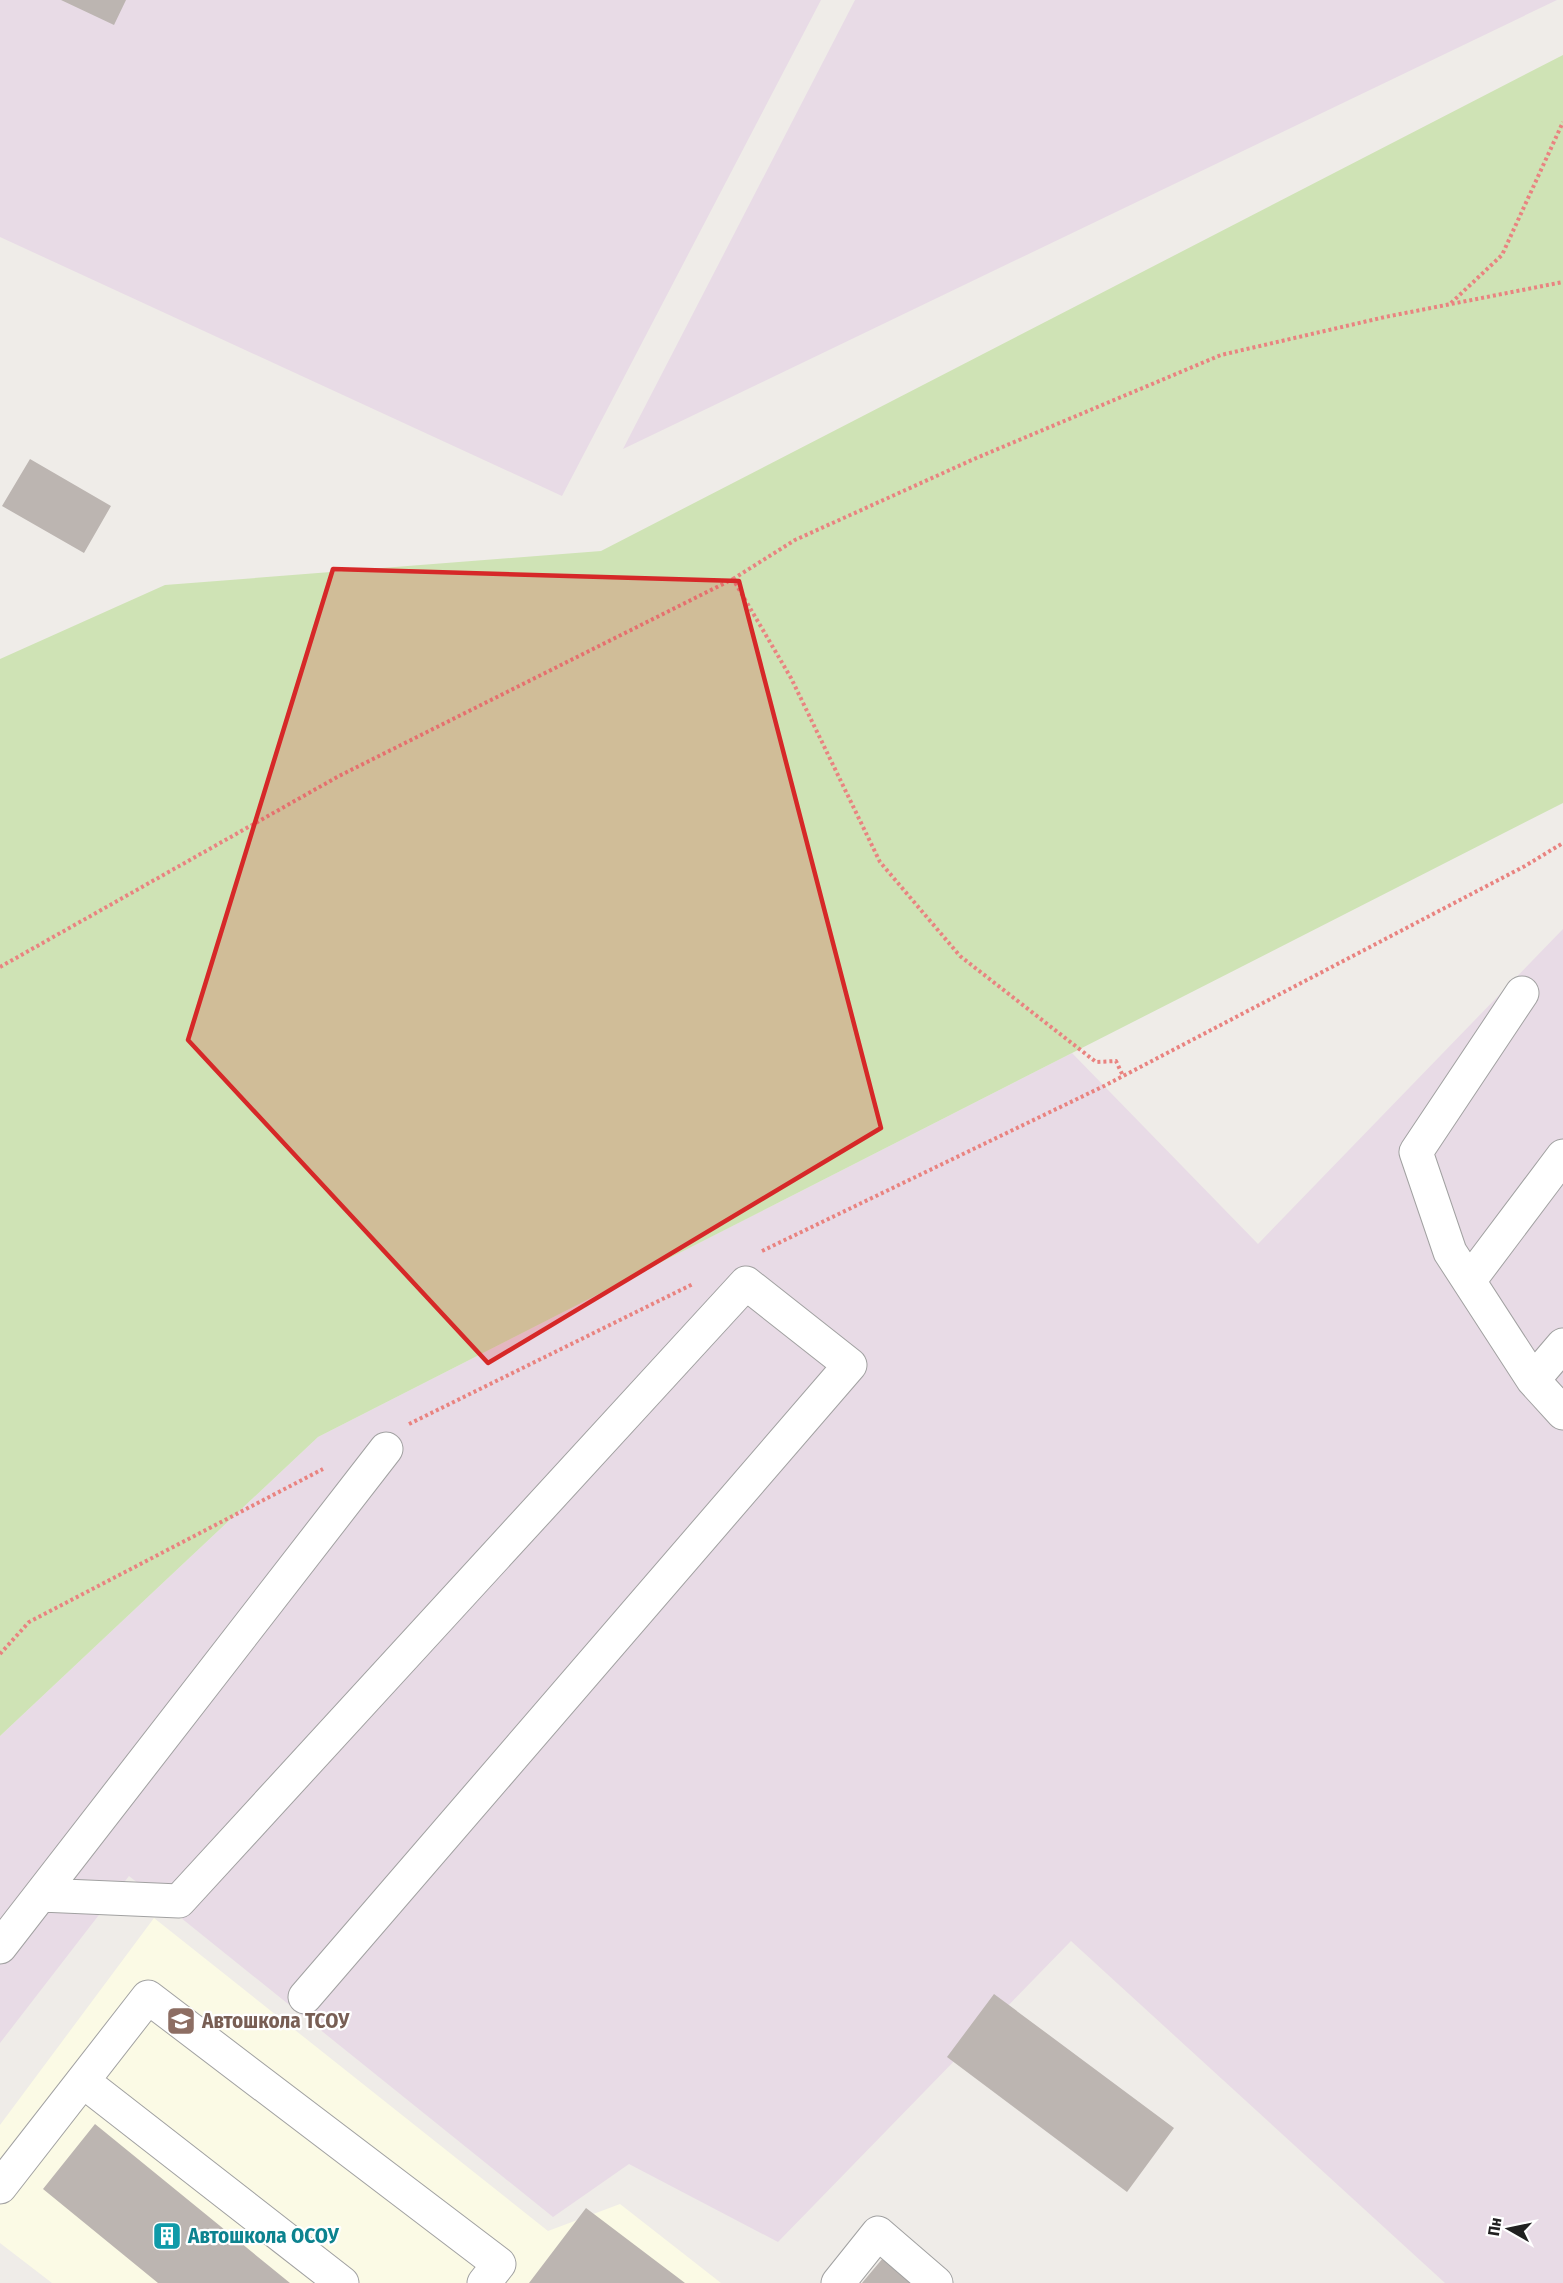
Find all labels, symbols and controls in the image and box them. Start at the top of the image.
school or university icon: Автошкола ТСОУ [165,2005,197,2037]
place label: Автошкола ТСОУ [201,2008,350,2034]
north arrow [1479,2199,1539,2259]
text: Пн [1484,2216,1505,2237]
building icon: Автошкола ОСОУ [151,2220,183,2252]
place label: Автошкола ОСОУ [187,2223,340,2249]

